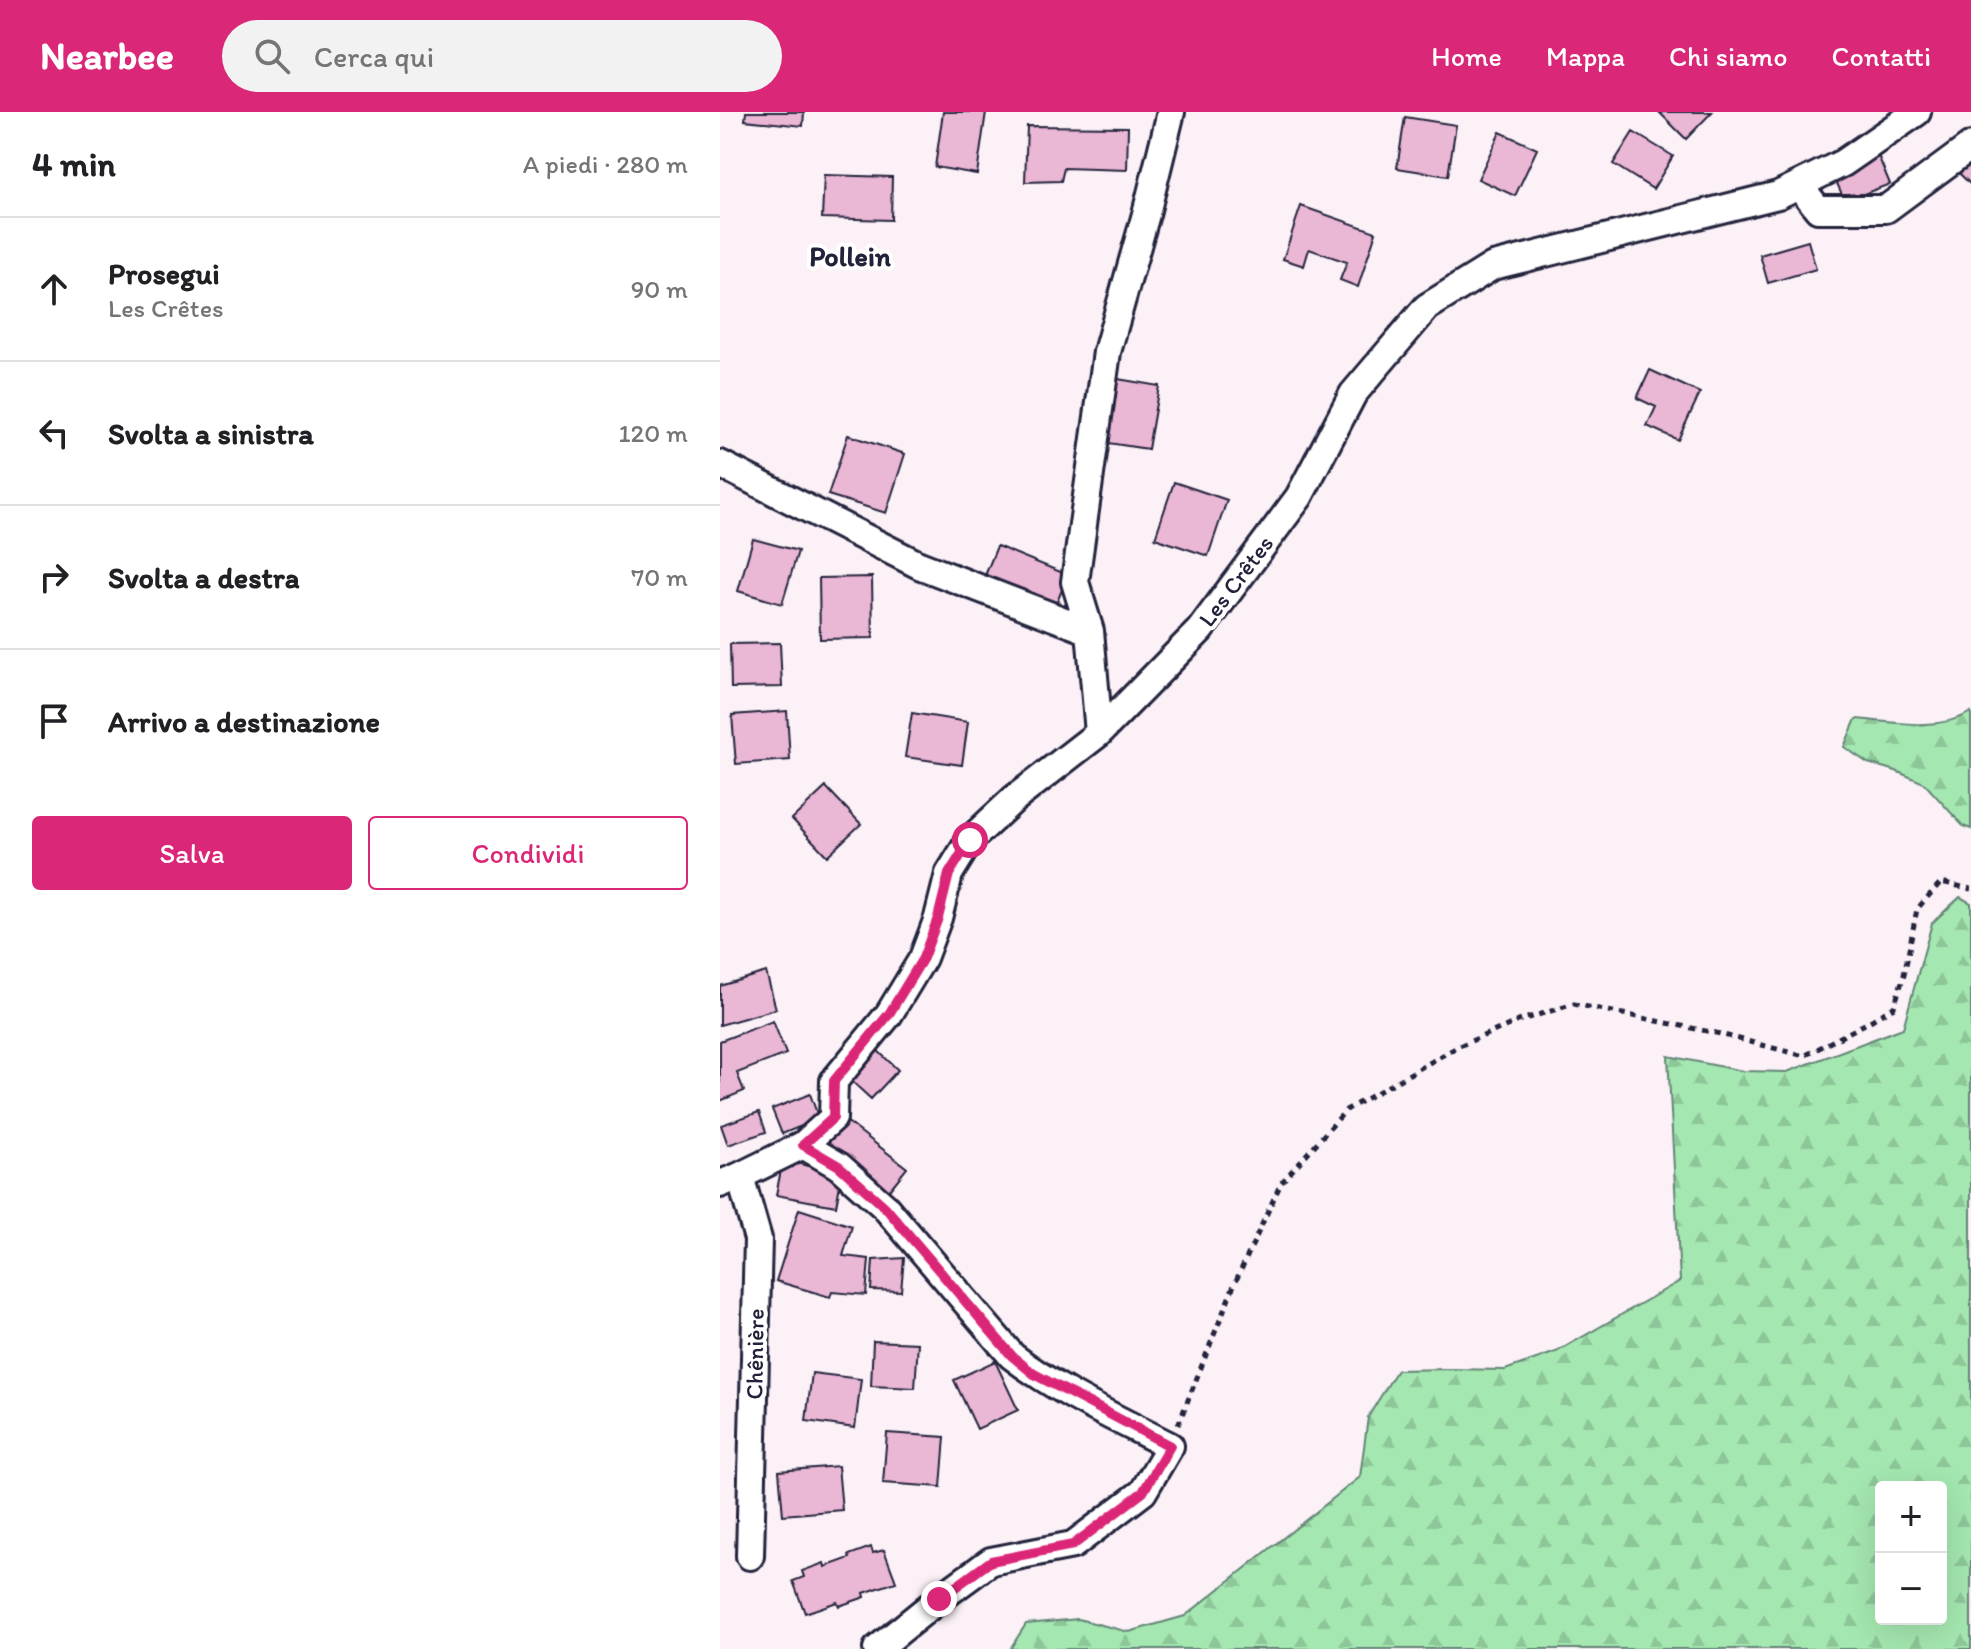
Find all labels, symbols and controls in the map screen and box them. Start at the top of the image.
search box [222,20,782,92]
text: Nearbee [40,33,174,79]
icon: search [250,34,294,78]
text: Cerca qui [314,38,434,75]
text: Home [1431,39,1502,73]
text: Mappa [1546,39,1625,73]
text: Chi siamo [1669,39,1788,73]
text: Contatti [1832,39,1931,73]
text: 4 min [32,144,116,185]
text: A piedi · 280 m [523,148,688,180]
district label: Pollein [809,239,891,273]
text: Prosegui [108,255,220,292]
icon: ahead [32,267,76,311]
text: 90 m [631,273,688,305]
text: Les Crêtes [108,292,224,324]
icon: left [32,411,76,455]
text: Svolta a sinistra [108,415,314,452]
text: 120 m [619,417,688,449]
street label: Les Crêtes [1192,529,1279,632]
icon: right [32,555,76,599]
text: Svolta a destra [108,559,299,596]
text: 70 m [631,561,688,593]
icon: arrive [32,699,76,743]
text: Arrivo a destinazione [108,703,380,740]
button: Salva [32,816,352,890]
button: Condividi [368,816,688,890]
route start [952,822,988,858]
street label: Chênière [739,1308,770,1400]
map controls [1875,1481,1947,1625]
button: + [1875,1481,1947,1553]
button: − [1875,1553,1947,1625]
route end [921,1581,957,1617]

